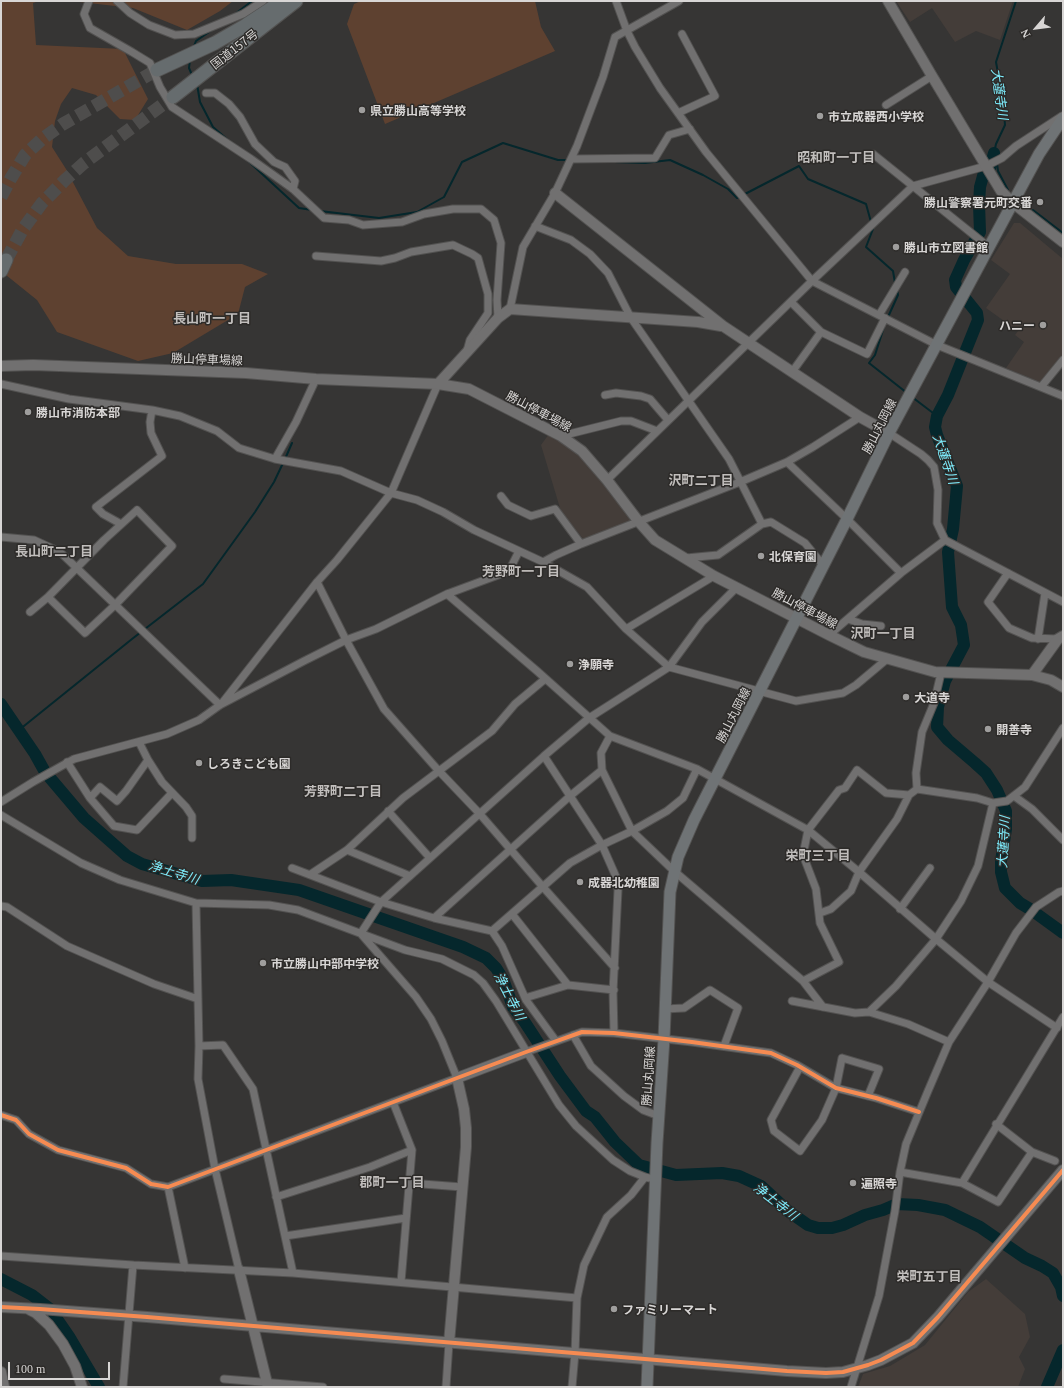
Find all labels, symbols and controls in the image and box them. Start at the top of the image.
north arrow [1016,8,1056,48]
street label: 国道157号 [208,26,260,72]
text: N [1018,27,1033,40]
water label: 大蓮寺川 [989,67,1011,121]
place label: 県立勝山高等学校 [370,103,466,117]
marker: 県立勝山高等学校 [357,105,367,115]
place label: 市立成器西小学校 [828,109,924,123]
marker: 市立成器西小学校 [815,111,825,121]
district label: 昭和町一丁目 [797,149,875,165]
place label: 勝山警察署元町交番 [924,195,1032,209]
marker: 勝山警察署元町交番 [1035,197,1045,207]
place label: 勝山市立図書館 [904,240,988,254]
marker: 勝山市立図書館 [891,242,901,252]
district label: 長山町一丁目 [173,310,251,326]
place label: ハニー [999,318,1035,332]
marker: ハニー [1038,320,1048,330]
street label: 勝山停車場線 [171,351,243,367]
street label: 勝山停車場線 [504,388,574,434]
street label: 勝山丸岡線 [859,396,899,456]
place label: 勝山市消防本部 [36,405,120,419]
marker: 勝山市消防本部 [23,407,33,417]
water label: 大蓮寺川 [930,432,962,486]
district label: 沢町二丁目 [669,472,733,488]
district label: 長山町二丁目 [15,543,93,559]
place label: 北保育園 [769,549,817,563]
marker: 北保育園 [756,551,766,561]
district label: 芳野町一丁目 [482,563,560,579]
street label: 勝山停車場線 [770,585,840,631]
district label: 沢町一丁目 [851,625,915,641]
place label: 浄願寺 [578,657,614,671]
marker: 浄願寺 [565,659,575,669]
street label: 勝山丸岡線 [713,685,753,745]
place label: 大道寺 [914,690,950,704]
marker: 大道寺 [901,692,911,702]
place label: 開善寺 [996,722,1032,736]
marker: 開善寺 [983,724,993,734]
place label: しろきこども園 [207,756,291,770]
marker: しろきこども園 [194,758,204,768]
district label: 芳野町二丁目 [304,783,382,799]
water label: 大蓮寺川 [994,816,1012,868]
district label: 栄町三丁目 [786,847,850,863]
water label: 浄土寺川 [147,857,201,887]
place label: 成器北幼稚園 [588,875,660,889]
marker: 成器北幼稚園 [575,877,585,887]
place label: 市立勝山中部中学校 [271,956,379,970]
marker: 市立勝山中部中学校 [258,958,268,968]
water label: 浄土寺川 [491,969,529,1023]
street label: 勝山丸岡線 [639,1046,657,1106]
district label: 郡町一丁目 [360,1174,424,1190]
place label: 遍照寺 [861,1176,897,1190]
marker: 遍照寺 [848,1178,858,1188]
water label: 浄土寺川 [751,1179,801,1223]
district label: 栄町五丁目 [897,1268,961,1284]
place label: ファミリーマート [622,1302,718,1316]
marker: ファミリーマート [609,1304,619,1314]
scale bar [10,1354,112,1380]
text: 100 m [15,1362,45,1376]

